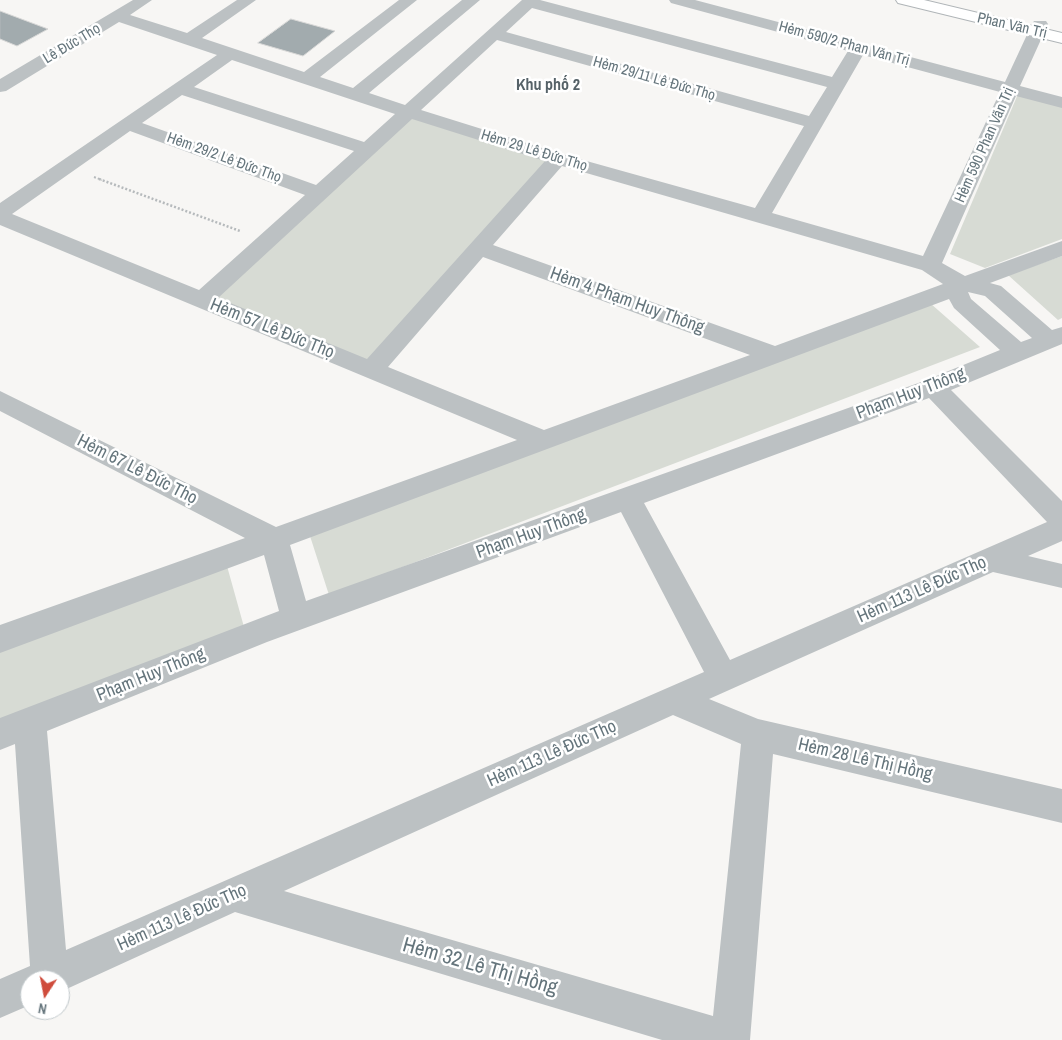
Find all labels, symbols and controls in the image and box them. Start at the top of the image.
street label: Phan Văn Trị [975,9,1049,43]
street label: Hẻm 590/2 Phan Văn Trị [777,18,911,70]
street label: Lê Đức Thọ [40,20,104,68]
street label: Hẻm 29/11 Lê Đức Thọ [591,53,717,105]
district label: Khu phố 2 [516,76,580,96]
street label: Hẻm 590 Phan Văn Trị [951,84,1019,206]
street label: Hẻm 29 Lê Đức Thọ [479,126,589,176]
street label: Hẻm 29/2 Lê Đức Thọ [164,129,284,187]
street label: Hẻm 4 Phạm Huy Thông [547,263,707,339]
street label: Hẻm 57 Lê Đức Thọ [207,294,337,364]
street label: Phạm Huy Thông [854,363,968,425]
street label: Hẻm 67 Lê Đức Thọ [73,430,201,510]
street label: Phạm Huy Thông [473,504,589,564]
street label: Hẻm 113 Lê Đức Thọ [854,552,990,628]
street label: Phạm Huy Thông [94,643,208,707]
street label: Hẻm 113 Lê Đức Thọ [484,716,620,792]
street label: Hẻm 28 Lê Thị Hồng [796,734,934,786]
street label: Hẻm 113 Lê Đức Thọ [114,880,250,956]
street label: Hẻm 32 Lê Thị Hồng [400,933,560,1001]
north arrow [20,970,70,1020]
text: N [37,999,48,1018]

